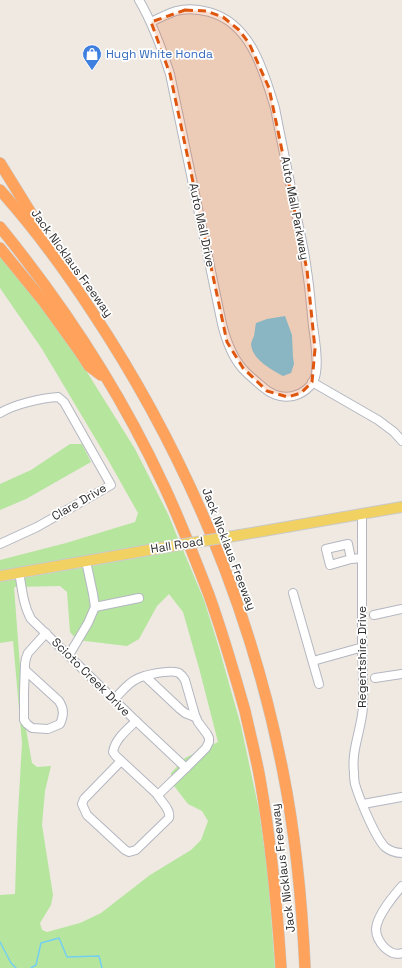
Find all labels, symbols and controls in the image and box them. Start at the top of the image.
shop icon: Hugh White Honda [81,43,103,71]
place label: Hugh White Honda [106,46,213,62]
street label: Auto Mall Parkway [277,155,313,261]
street label: Auto Mall Drive [185,181,219,269]
street label: Jack Nicklaus Freeway [27,206,117,320]
street label: Clare Drive [49,480,109,524]
street label: Jack Nicklaus Freeway [198,486,260,612]
street label: Hall Road [149,533,205,557]
street label: Regentshire Drive [354,606,370,708]
street label: Scioto Creek Drive [48,634,134,720]
street label: Jack Nicklaus Freeway [267,803,299,933]

